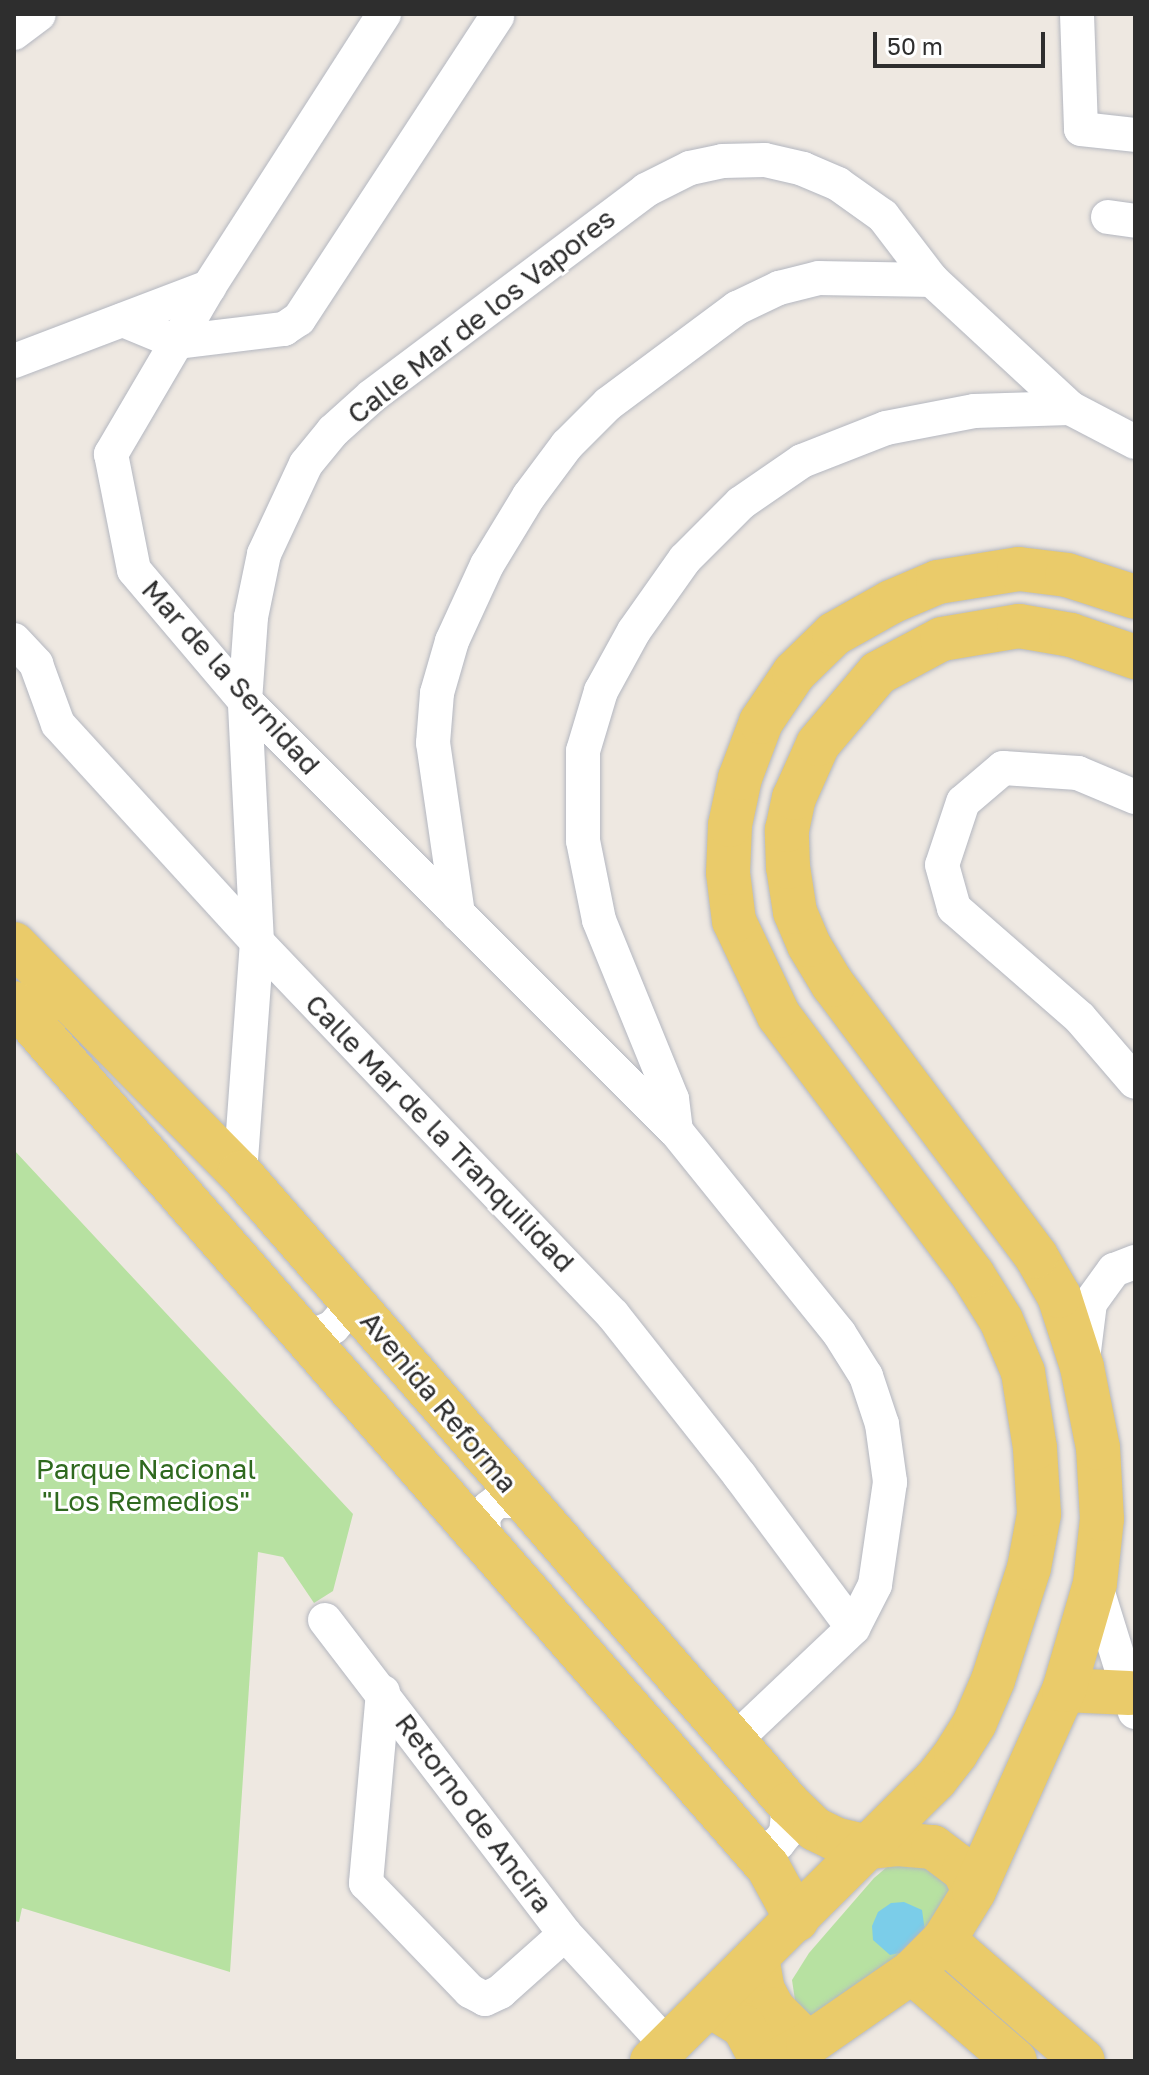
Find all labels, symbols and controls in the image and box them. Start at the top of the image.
scale bar [877,16,1049,66]
text: 50 m [887,31,943,60]
street label: Calle Mar de los Vapores [341,201,621,431]
street label: Mar de la Sernidad [135,573,327,781]
street label: Calle Mar de la Tranquilidad [298,987,582,1279]
street label: Avenida Reforma [353,1305,525,1499]
park label: Parque Nacional "Los Remedios" [36,1452,256,1518]
street label: Retorno de Ancira [388,1707,560,1919]

